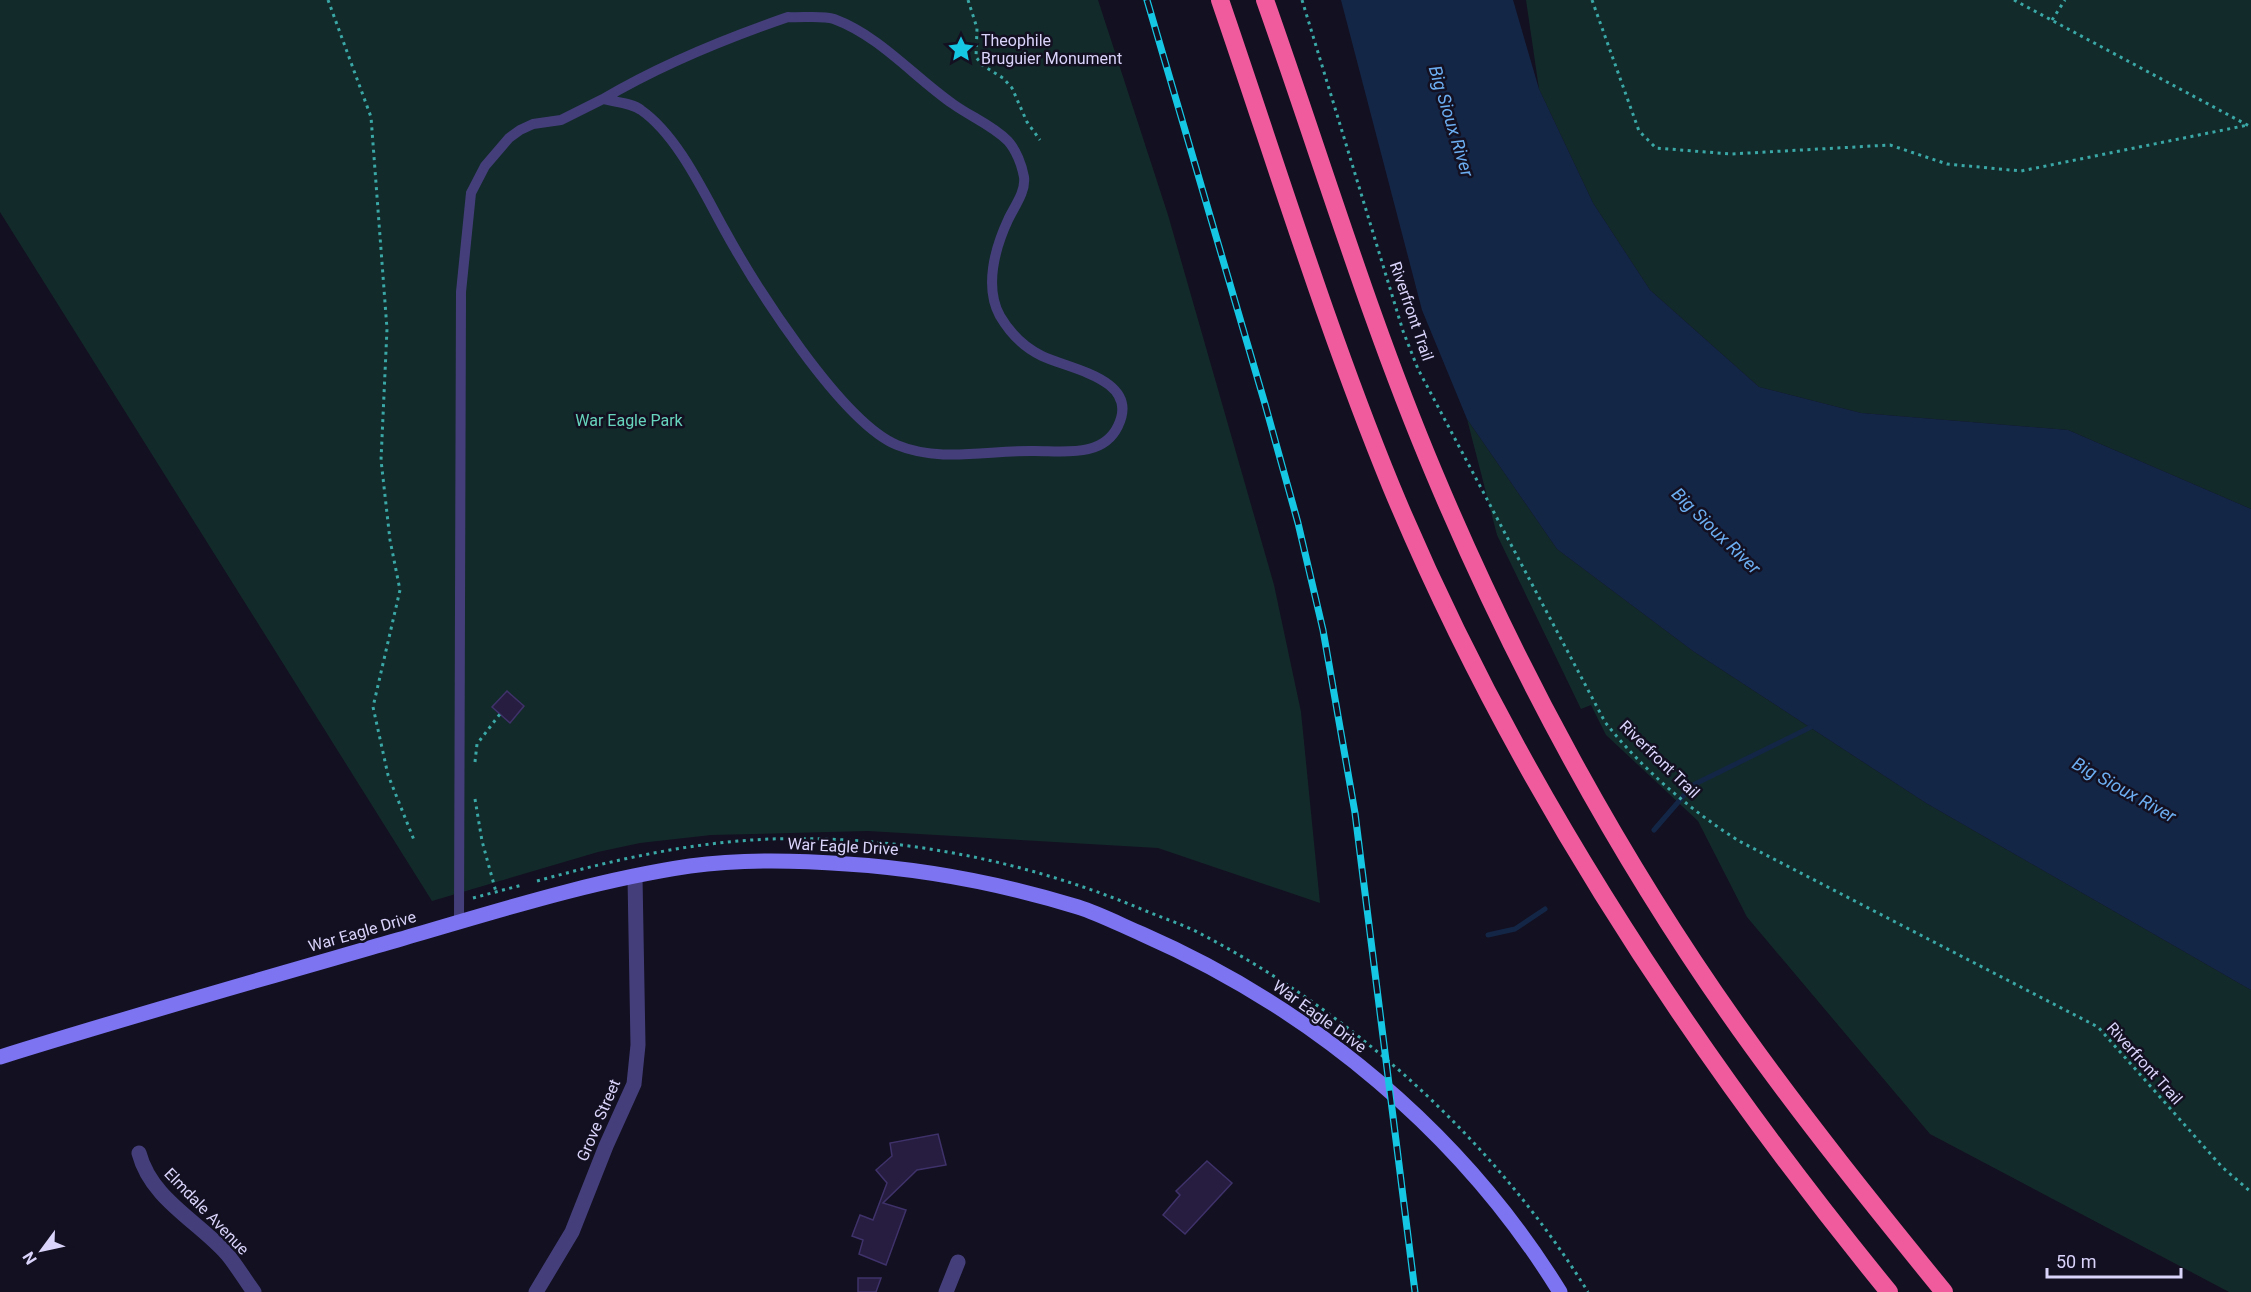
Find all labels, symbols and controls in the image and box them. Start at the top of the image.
place label: Theophile Bruguier Monument [981,31,1122,68]
place icon: Theophile Bruguier Monument [946,34,976,64]
water label: Big Sioux River [1425,63,1479,180]
street label: Riverfront Trail [1386,259,1437,363]
park label: War Eagle Park [575,411,684,430]
water label: Big Sioux River [1668,483,1766,579]
street label: Riverfront Trail [1616,717,1704,802]
water label: Big Sioux River [2069,752,2181,827]
street label: War Eagle Drive [787,834,899,859]
street label: War Eagle Drive [306,907,418,956]
street label: War Eagle Drive [1269,976,1370,1057]
street label: Riverfront Trail [2103,1018,2186,1108]
street label: Grove Street [573,1076,624,1164]
street label: Elmdale Avenue [160,1164,253,1259]
north arrow [12,1220,72,1280]
scale bar [2047,1241,2180,1279]
text: N [19,1248,41,1268]
text: 50 m [2056,1251,2096,1272]

